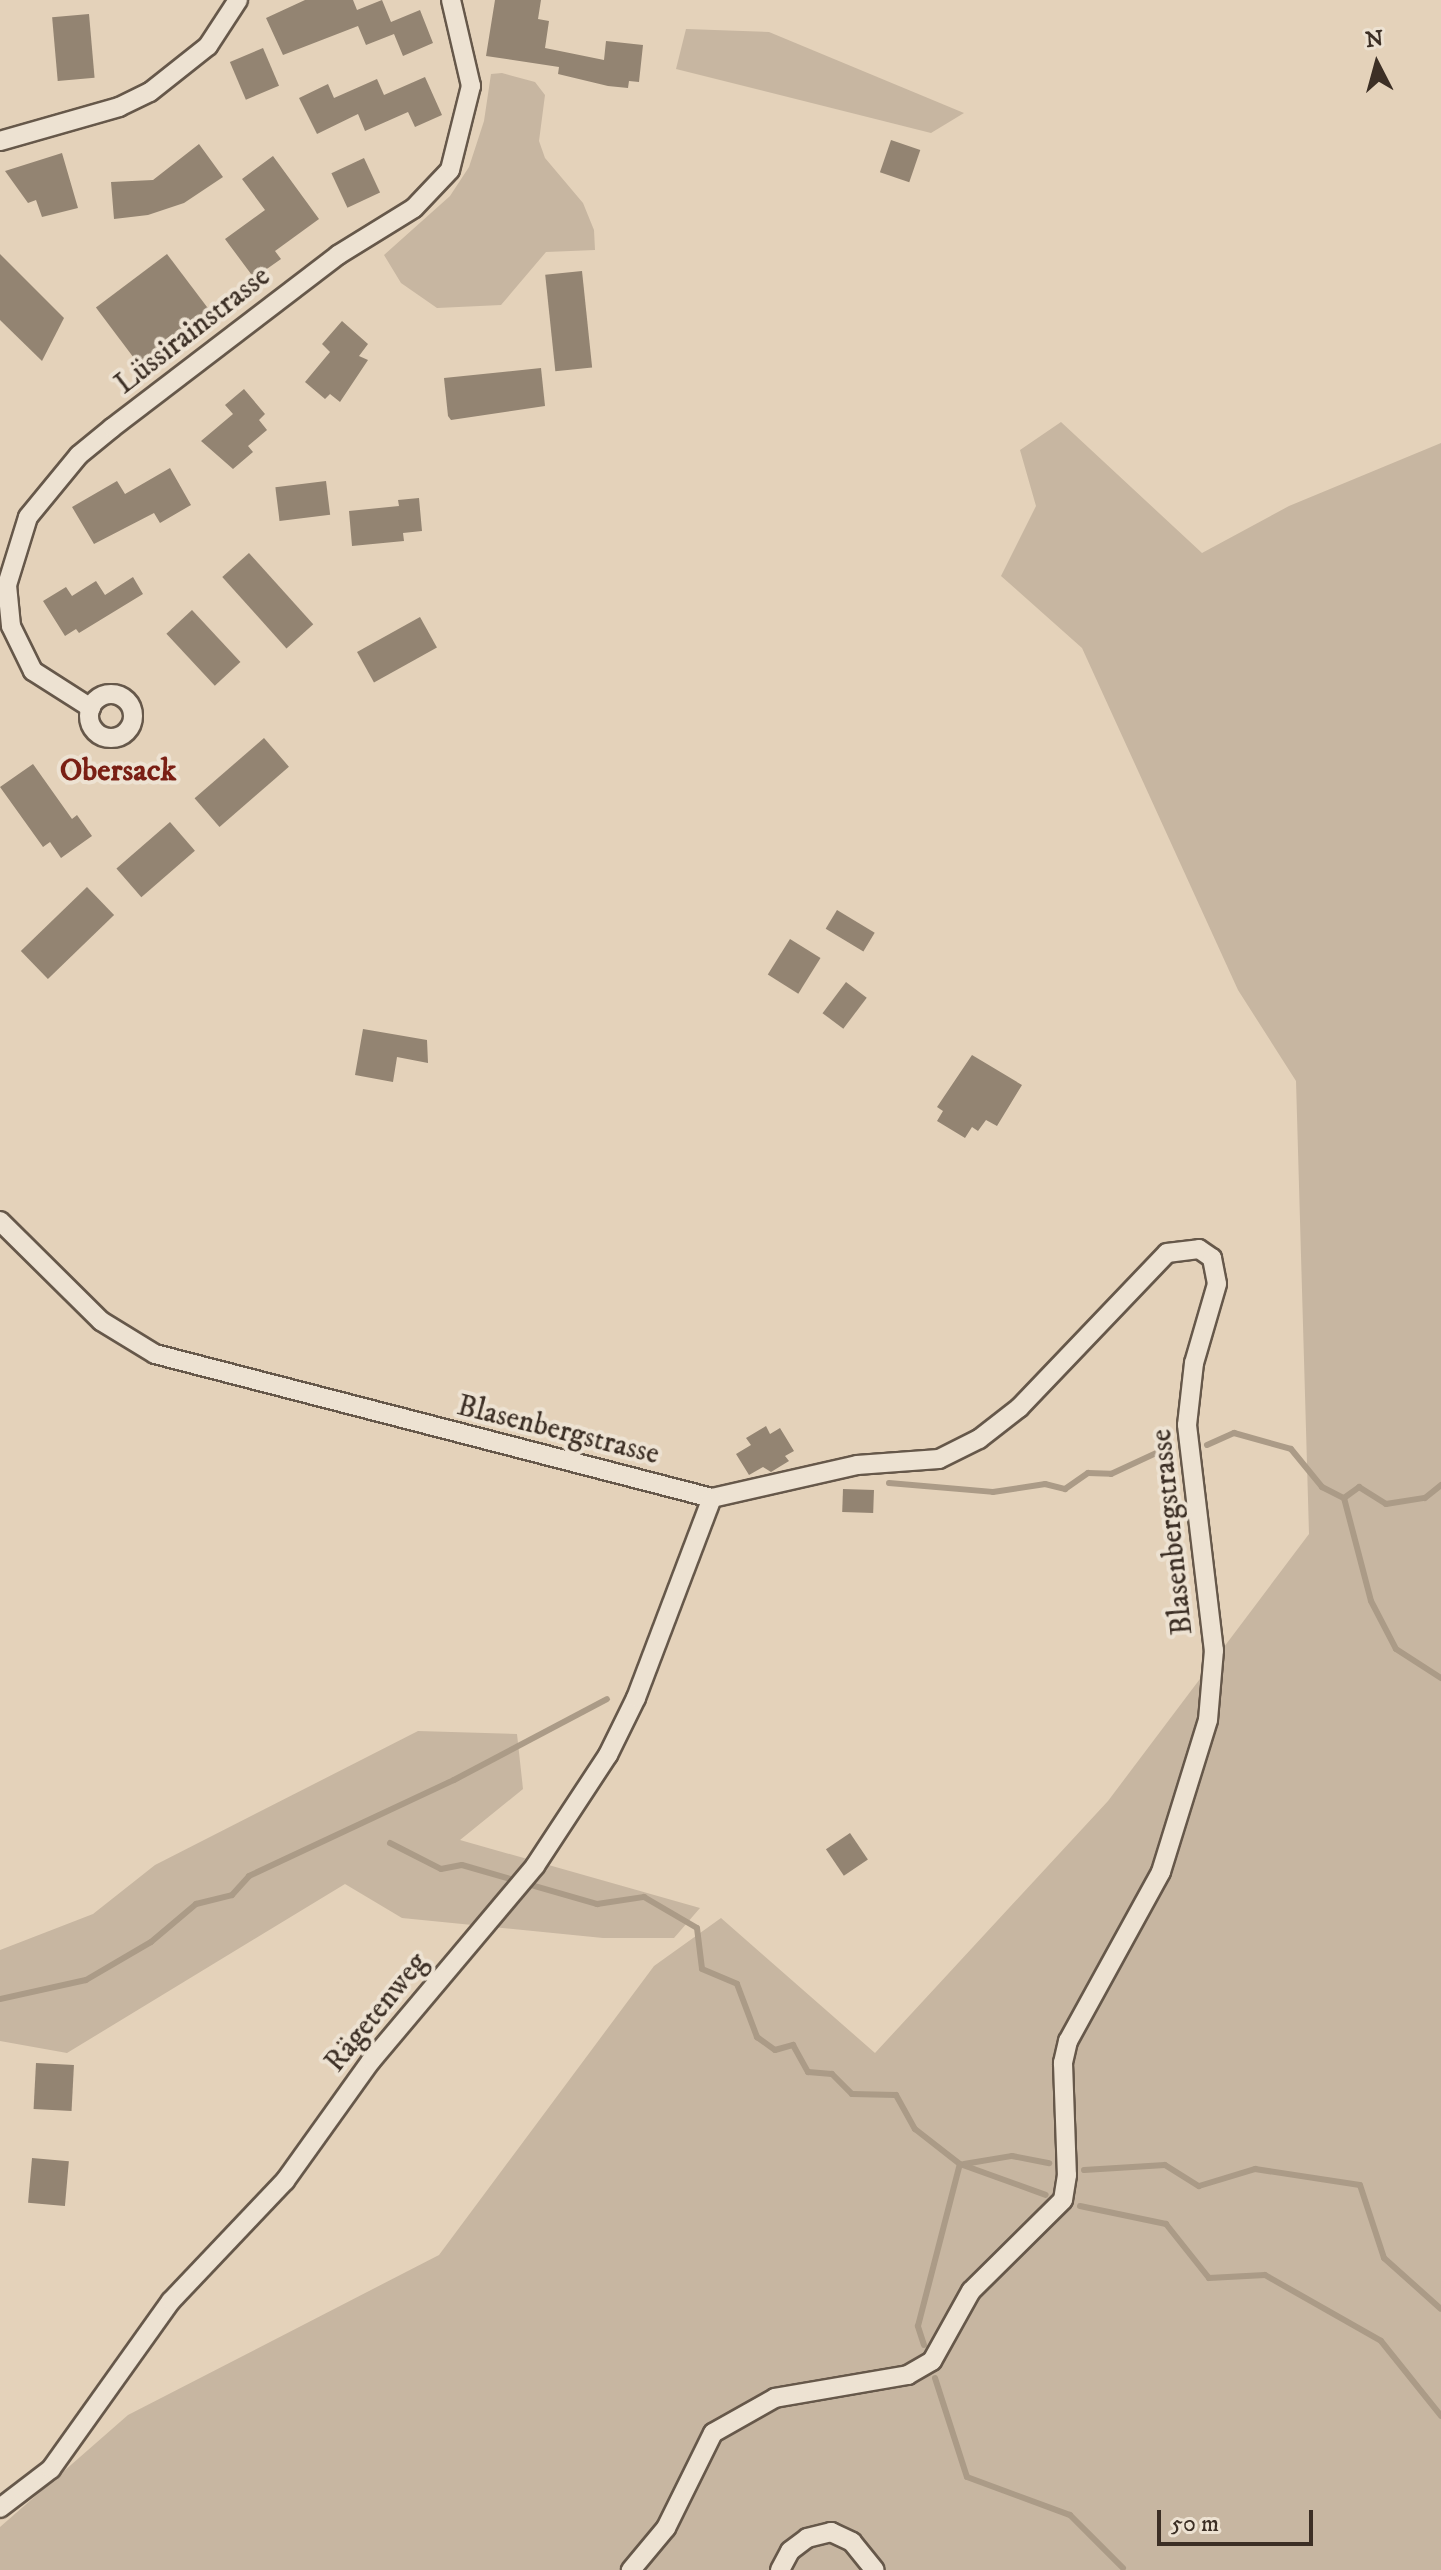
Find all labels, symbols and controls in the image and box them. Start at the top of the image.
north arrow [1337,24,1417,104]
text: N [1364,25,1385,54]
street label: Lüssirainstrasse [108,259,278,403]
district label: Obersack [60,752,176,790]
street label: Blasenbergstrasse [453,1389,663,1473]
street label: Blasenbergstrasse [1144,1427,1202,1637]
street label: Rägetenweg [318,1946,436,2080]
scale bar [1161,2494,1317,2544]
text: 50 m [1171,2509,1219,2539]

